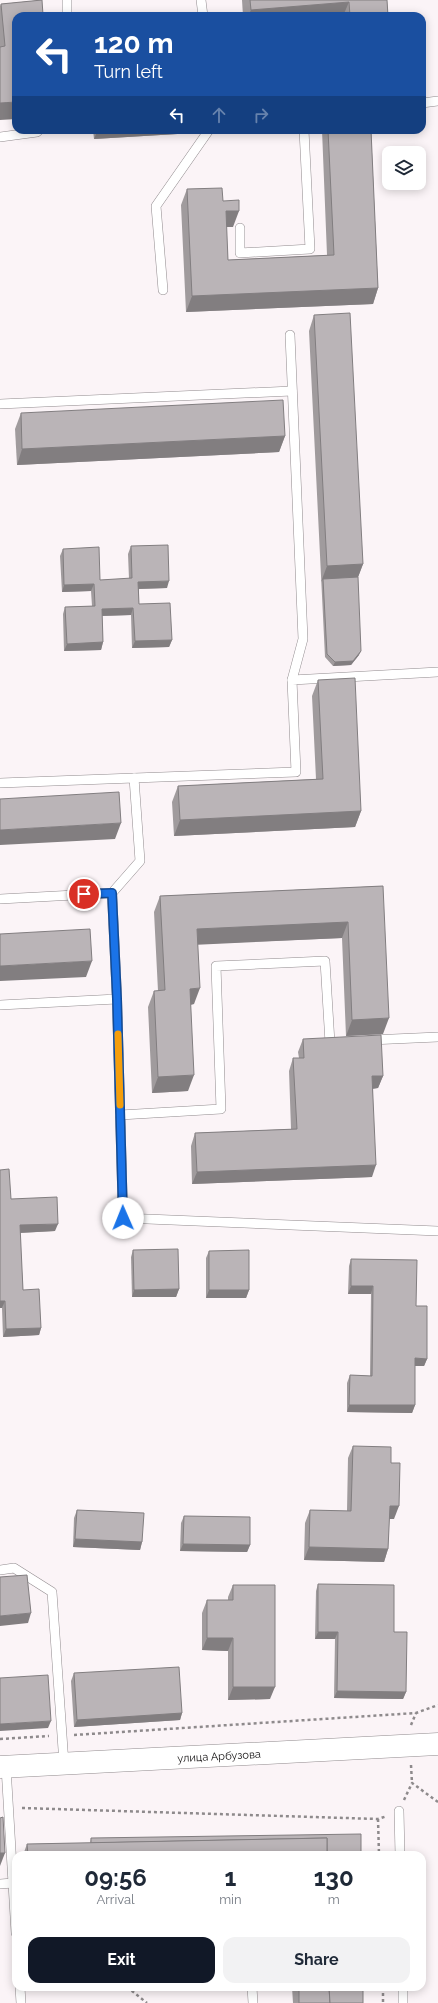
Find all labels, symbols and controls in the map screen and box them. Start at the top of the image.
text: 120 m [94,27,174,60]
icon: left [28,28,80,80]
text: Turn left [94,61,163,82]
icon: left [166,104,188,126]
icon: ahead [208,104,230,126]
icon: right [250,104,272,126]
map controls [382,146,426,190]
button: layers [382,146,426,190]
pin [67,877,101,911]
icon: arrive [73,883,95,905]
position arrow [102,1197,144,1239]
street label: улица Арбузова [177,1748,261,1765]
text: 09:56 [84,1863,147,1892]
text: 1 [224,1863,236,1892]
text: 130 [314,1863,354,1892]
text: Arrival [97,1892,135,1907]
text: min [219,1892,242,1907]
text: m [328,1892,340,1907]
button: Exit [28,1937,215,1983]
button: Share [223,1937,410,1983]

